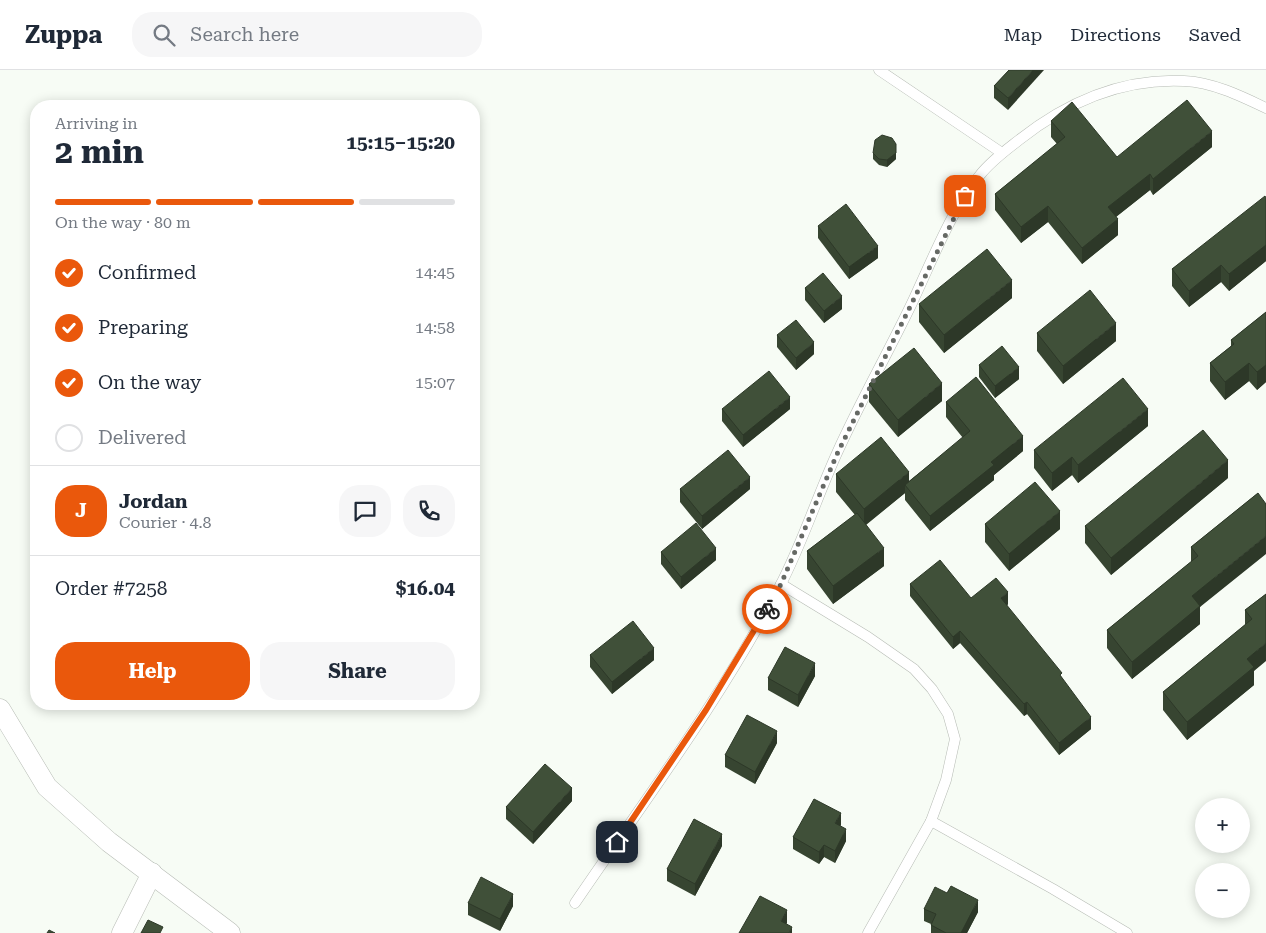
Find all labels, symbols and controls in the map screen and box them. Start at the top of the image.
search box [132,12,482,57]
text: Zuppa [25,21,102,49]
icon: search [150,21,178,49]
text: Search here [190,23,299,46]
text: Map [1004,24,1042,45]
text: Directions [1070,24,1161,45]
text: Saved [1189,24,1241,45]
text: Arriving in [55,114,138,133]
text: 15:15–15:20 [346,131,455,154]
text: 2 min [55,133,144,171]
pin [944,175,986,217]
icon: bag [951,182,979,210]
text: On the way · 80 m [55,213,191,232]
icon: check [55,259,83,287]
text: Confirmed [98,261,196,284]
text: 14:45 [415,263,455,282]
icon: check [55,314,83,342]
text: Preparing [98,316,188,339]
text: 14:58 [415,318,455,337]
icon: check [55,369,83,397]
text: On the way [98,371,201,394]
text: 15:07 [415,373,455,392]
text: Delivered [98,426,186,449]
button: chat [339,485,391,537]
button: phone [403,485,455,537]
text: Jordan [119,490,188,513]
text: J [75,499,87,522]
text: Courier · 4.8 [119,513,212,532]
text: Order #7258 [55,577,167,600]
text: $16.04 [396,577,455,600]
courier [742,584,792,634]
icon: bike [753,595,781,623]
button: Help [55,642,250,700]
button: Share [260,642,455,700]
map controls [1195,798,1250,918]
button: + [1195,798,1250,853]
pin [596,821,638,863]
icon: home [603,828,631,856]
button: − [1195,863,1250,918]

